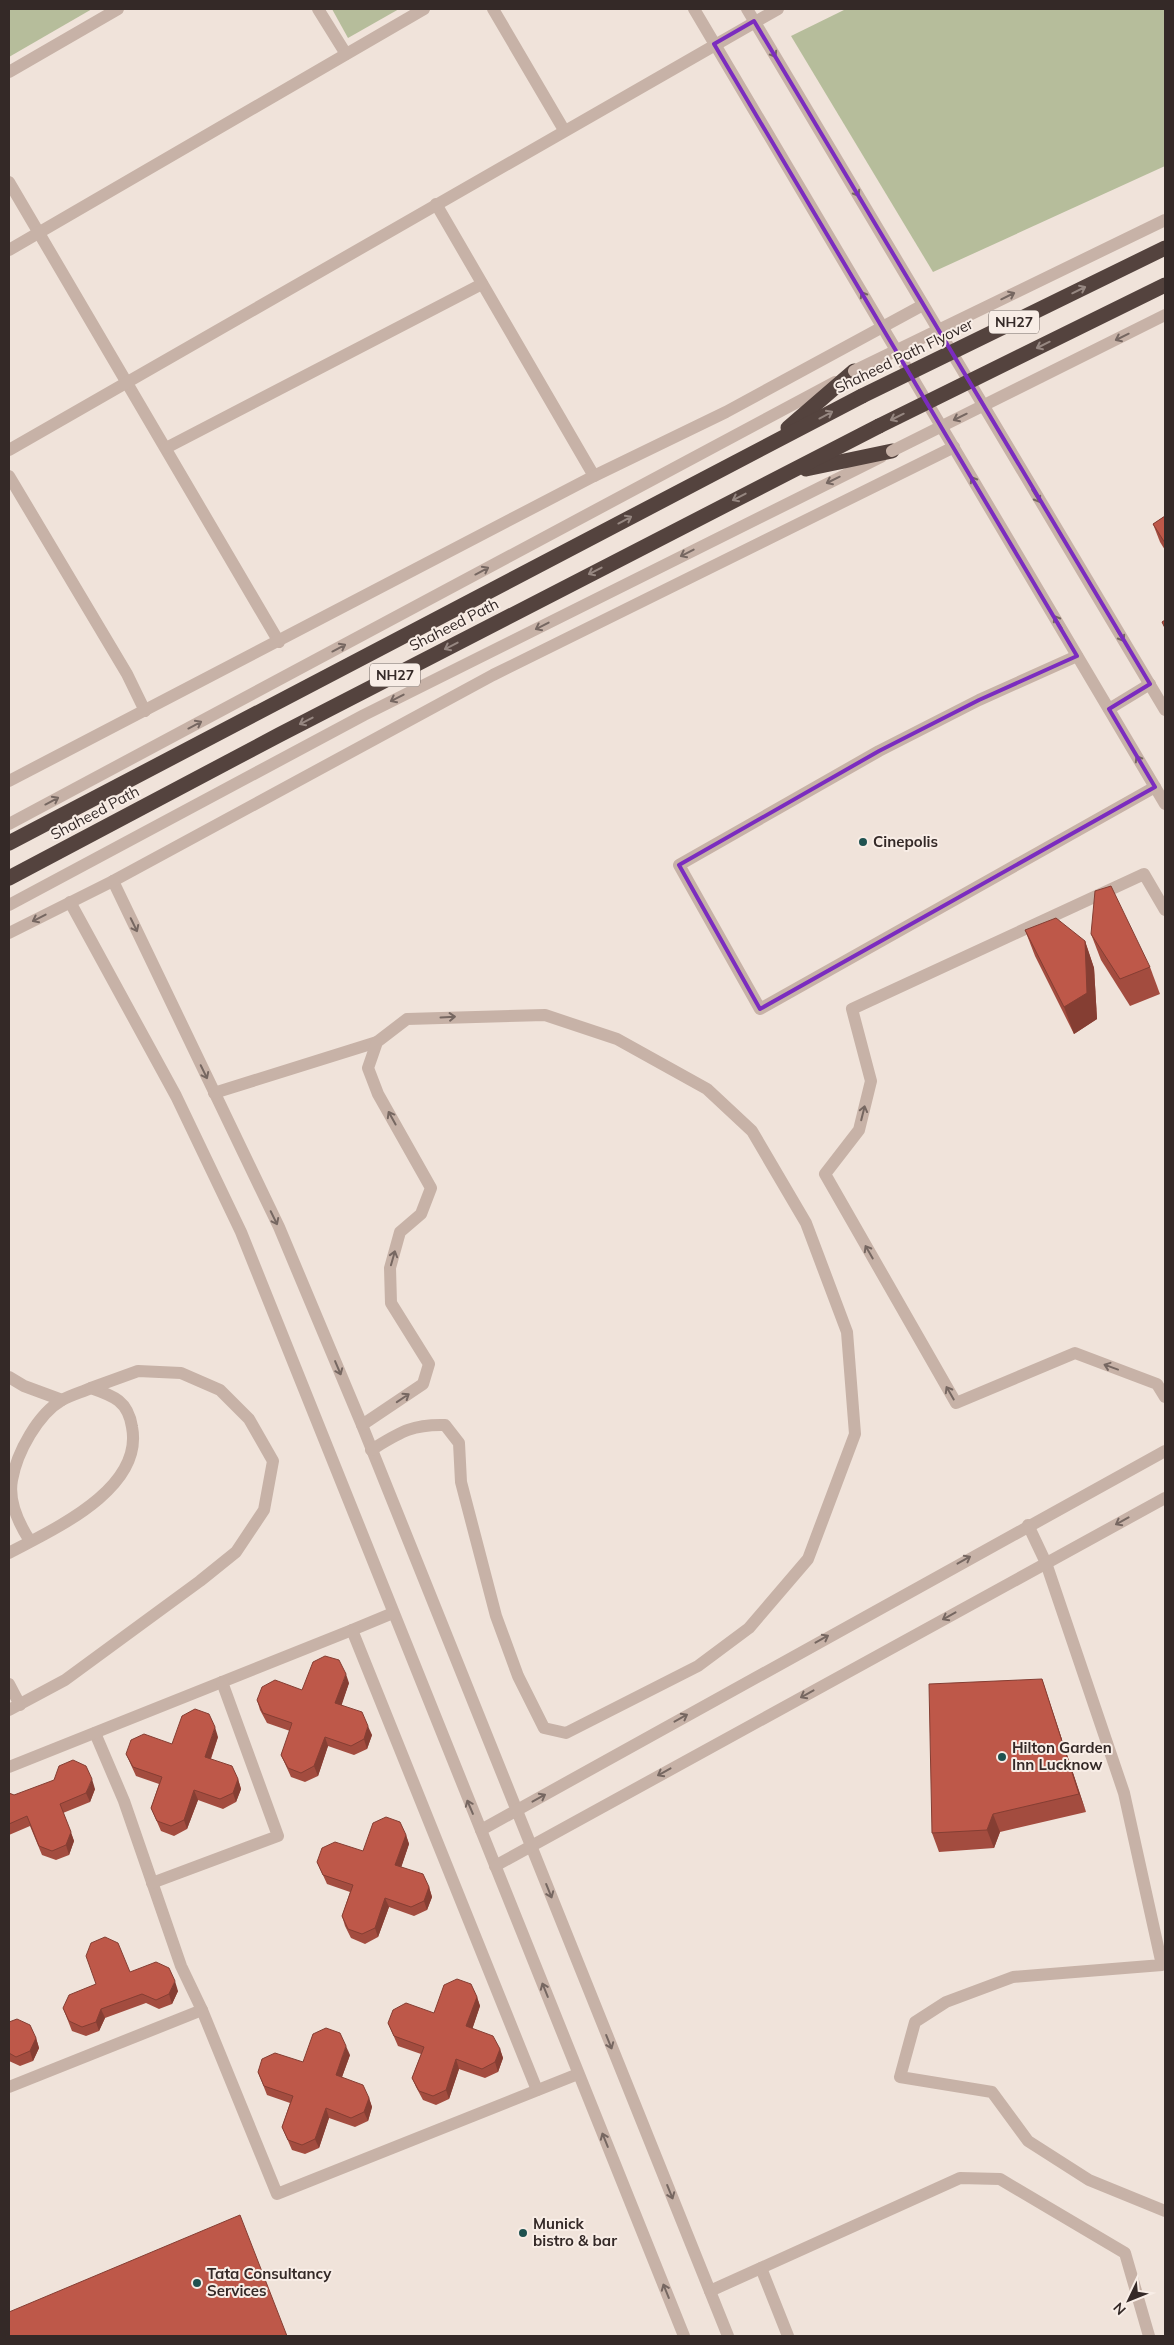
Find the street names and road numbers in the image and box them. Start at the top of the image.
road number: NH27 [989,311,1039,334]
street label: Shaheed Path Flyover [832,314,976,397]
street label: Shaheed Path [406,594,502,655]
road number: NH27 [370,664,420,686]
street label: Shaheed Path [47,781,142,844]

